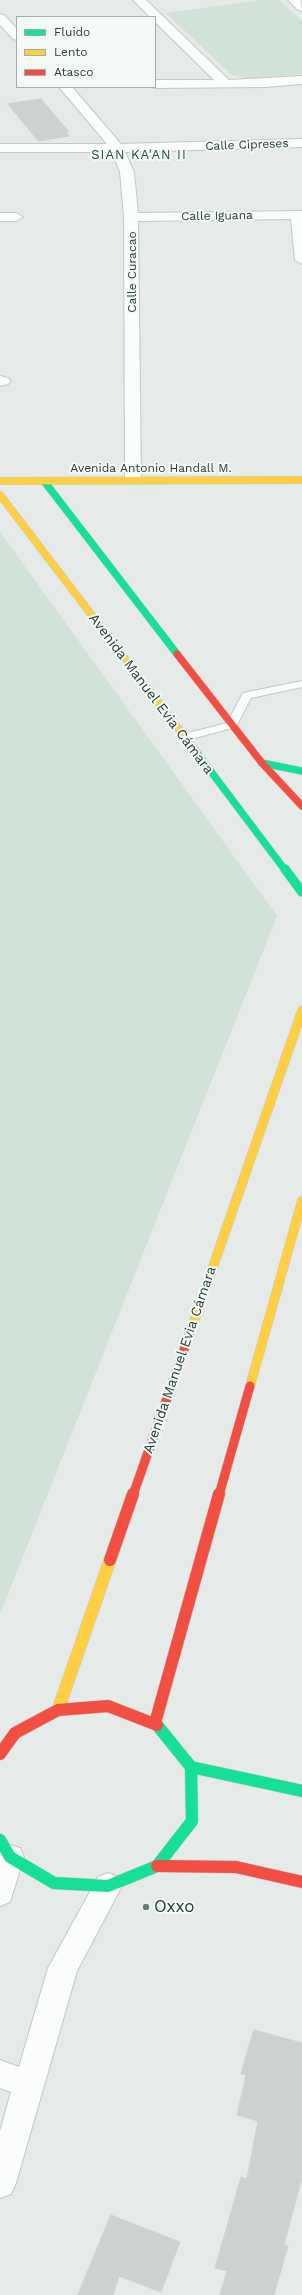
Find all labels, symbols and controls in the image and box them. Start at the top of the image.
legend [16,16,156,88]
text: Fluido [54,25,90,39]
text: Lento [54,45,88,59]
text: Atasco [54,65,94,79]
street label: Calle Cipreses [205,136,289,154]
district label: SIAN KA'AN II [91,147,187,163]
street label: Calle Iguana [181,208,253,224]
street label: Calle Curacao [125,231,139,313]
street label: Avenida Antonio Handall M. [70,461,232,475]
street label: Avenida Manuel Evia Cámara [85,610,217,778]
street label: Avenida Manuel Evia Cámara [140,1264,220,1456]
place label: Oxxo [154,1897,194,1917]
marker: Oxxo [141,1902,151,1912]

